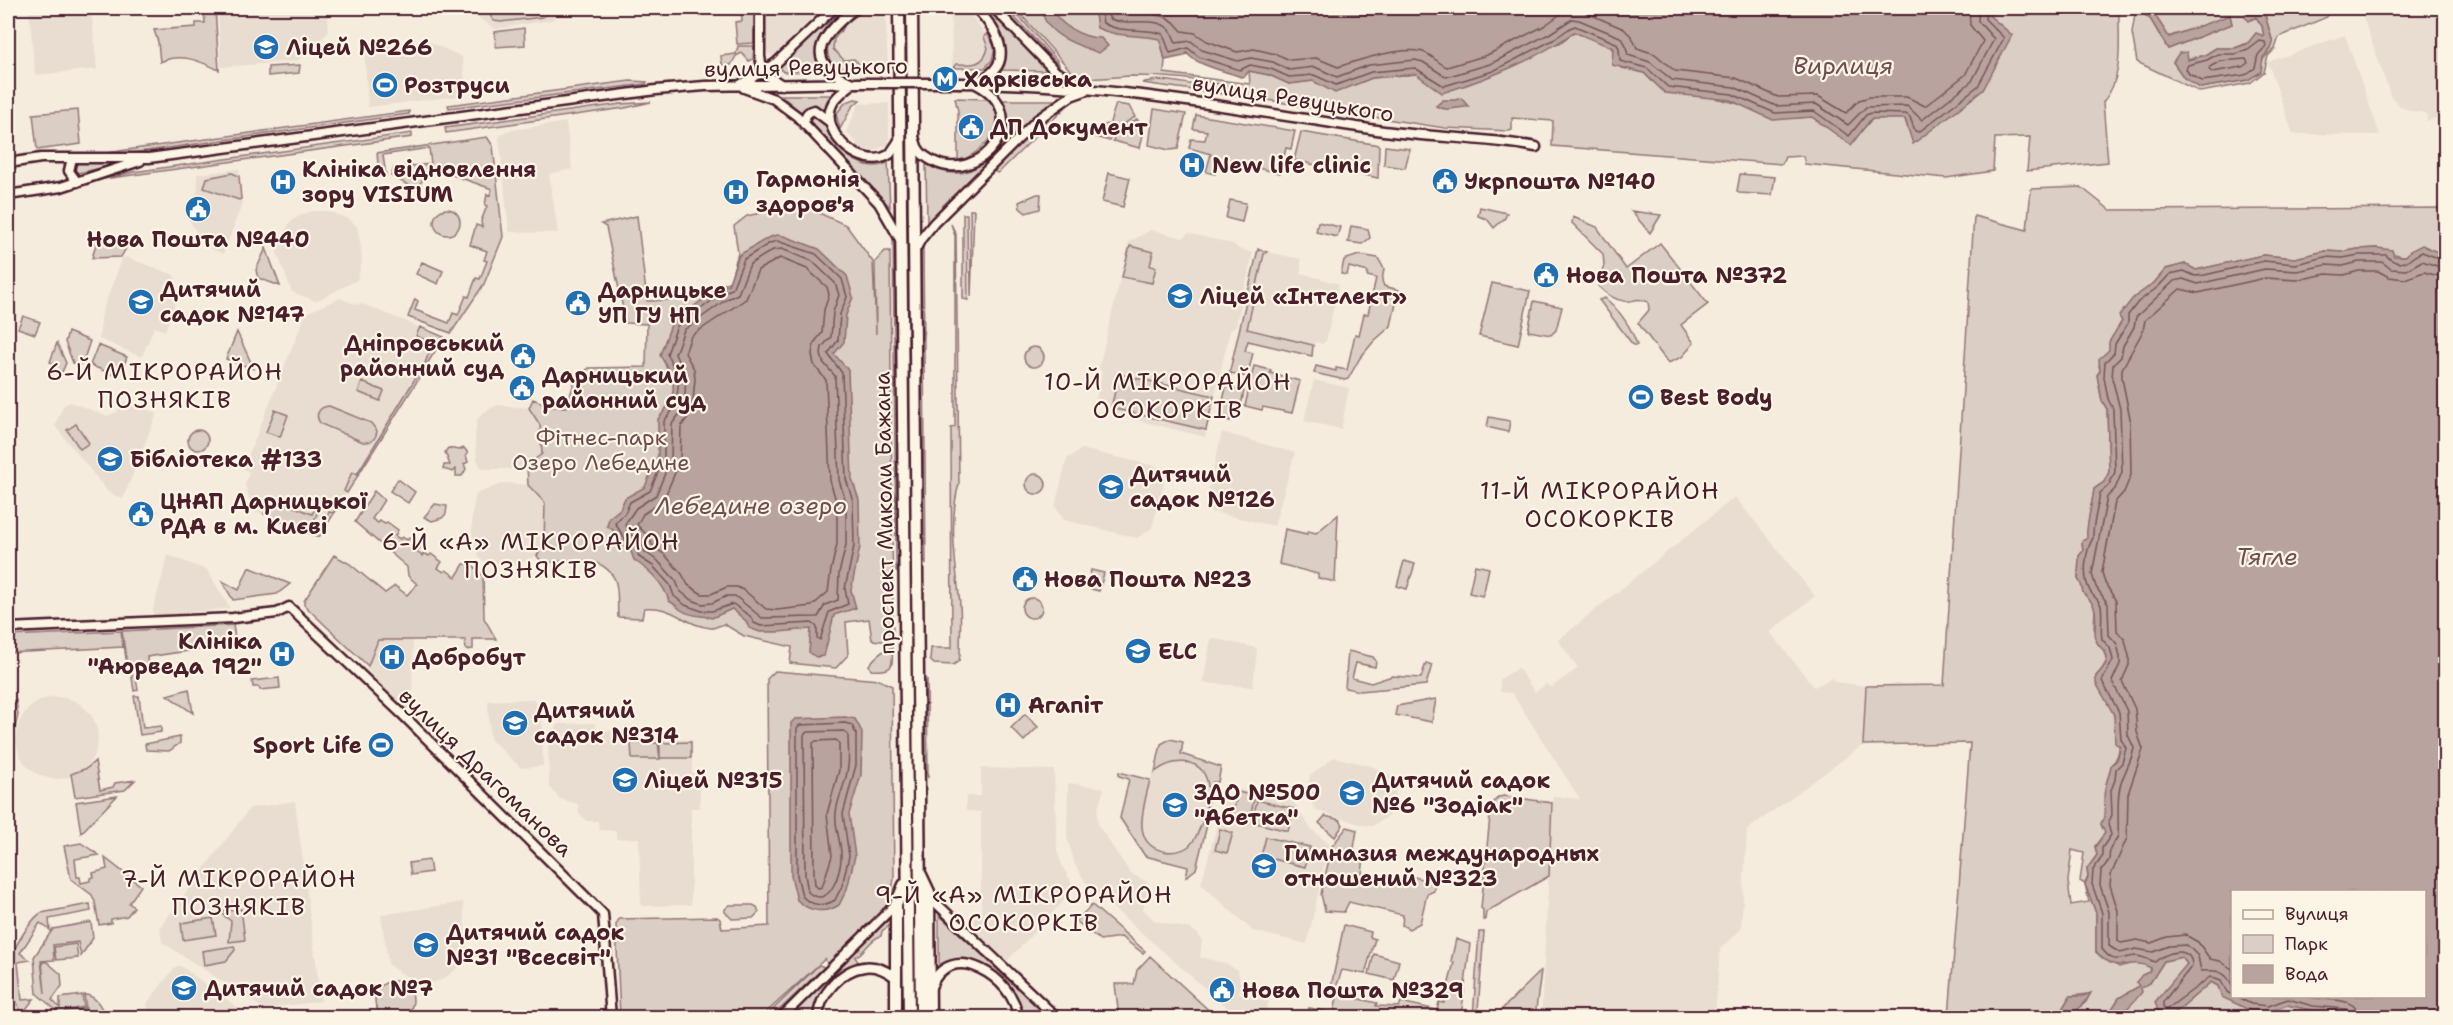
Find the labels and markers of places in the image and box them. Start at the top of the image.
school or university icon: Ліцей №266 [251,32,281,62]
place label: Ліцей №266 [286,33,432,62]
metro station icon: Харківська [930,64,960,94]
place label: Харківська [964,65,1092,94]
sports icon: Розтруси [370,70,400,100]
place label: Розтруси [404,71,510,100]
public building icon: ДП Документ [956,112,986,142]
place label: ДП Документ [990,113,1148,142]
hospital icon: New life clinic [1177,150,1207,180]
place label: New life clinic [1212,151,1371,180]
place label: Клініка відновлення зору VISIUM [302,155,536,209]
place label: Гармонія здоров'я [756,165,860,219]
public building icon: Укрпошта №140 [1430,166,1460,196]
hospital icon: Клініка відновлення зору VISIUM [268,167,298,197]
place label: Укрпошта №140 [1464,167,1656,196]
hospital icon: Гармонія здоров'я [721,177,751,207]
public building icon: Нова Пошта №440 [183,194,213,224]
place label: Нова Пошта №440 [86,225,310,254]
public building icon: Нова Пошта №372 [1531,260,1561,290]
place label: Нова Пошта №372 [1566,261,1787,290]
place label: Дитячий садок №147 [160,275,305,329]
place label: Дарницьке УП ГУ НП [598,276,727,330]
school or university icon: Ліцей «Інтелект» [1165,281,1195,311]
place label: Ліцей «Інтелект» [1200,282,1407,311]
school or university icon: Дитячий садок №147 [126,287,156,317]
public building icon: Дарницьке УП ГУ НП [563,288,593,318]
place label: Дніпровський районний суд [340,329,505,383]
public building icon: Дніпровський районний суд [508,341,538,371]
place label: Дарницький районний суд [542,361,707,415]
public building icon: Дарницький районний суд [507,373,537,403]
sports icon: Best Body [1626,382,1656,412]
place label: Best Body [1660,383,1772,412]
school or university icon: Бібліотека #133 [95,444,125,474]
place label: Бібліотека #133 [130,445,322,474]
place label: Дитячий садок №126 [1130,460,1275,514]
school or university icon: Дитячий садок №126 [1096,472,1126,502]
place label: ЦНАП Дарницької РДА в м. Києві [160,487,369,541]
public building icon: ЦНАП Дарницької РДА в м. Києві [126,499,156,529]
public building icon: Нова Пошта №23 [1010,564,1040,594]
place label: Нова Пошта №23 [1044,565,1252,594]
place label: Клініка "Аюрведа 192" [87,627,262,681]
school or university icon: ELC [1123,636,1153,666]
place label: ELC [1158,637,1197,666]
hospital icon: Клініка "Аюрведа 192" [267,639,297,669]
hospital icon: Добробут [377,642,407,672]
place label: Добробут [412,643,526,672]
hospital icon: Агапіт [993,690,1023,720]
place label: Агапіт [1028,691,1104,720]
place label: Дитячий садок №314 [534,696,679,750]
school or university icon: Дитячий садок №314 [500,708,530,738]
sports icon: Sport Life [366,730,396,760]
place label: Sport Life [253,731,362,760]
school or university icon: Ліцей №315 [610,765,640,795]
place label: Ліцей №315 [644,766,782,795]
place label: Дитячий садок №6 "Зодіак" [1372,766,1550,820]
place label: ЗДО №500 "Абетка" [1194,778,1321,832]
school or university icon: Дитячий садок №6 "Зодіак" [1337,778,1367,808]
school or university icon: ЗДО №500 "Абетка" [1160,790,1190,820]
place label: Гимназия международных отношений №323 [1284,839,1600,893]
school or university icon: Гимназия международных отношений №323 [1249,851,1279,881]
place label: Дитячий садок №31 "Всесвіт" [446,918,624,972]
school or university icon: Дитячий садок №31 "Всесвіт" [411,930,441,960]
school or university icon: Дитячий садок №7 [169,973,199,1003]
place label: Дитячий садок №7 [204,974,433,1003]
public building icon: Нова Пошта №329 [1207,975,1237,1005]
place label: Нова Пошта №329 [1242,976,1464,1005]

